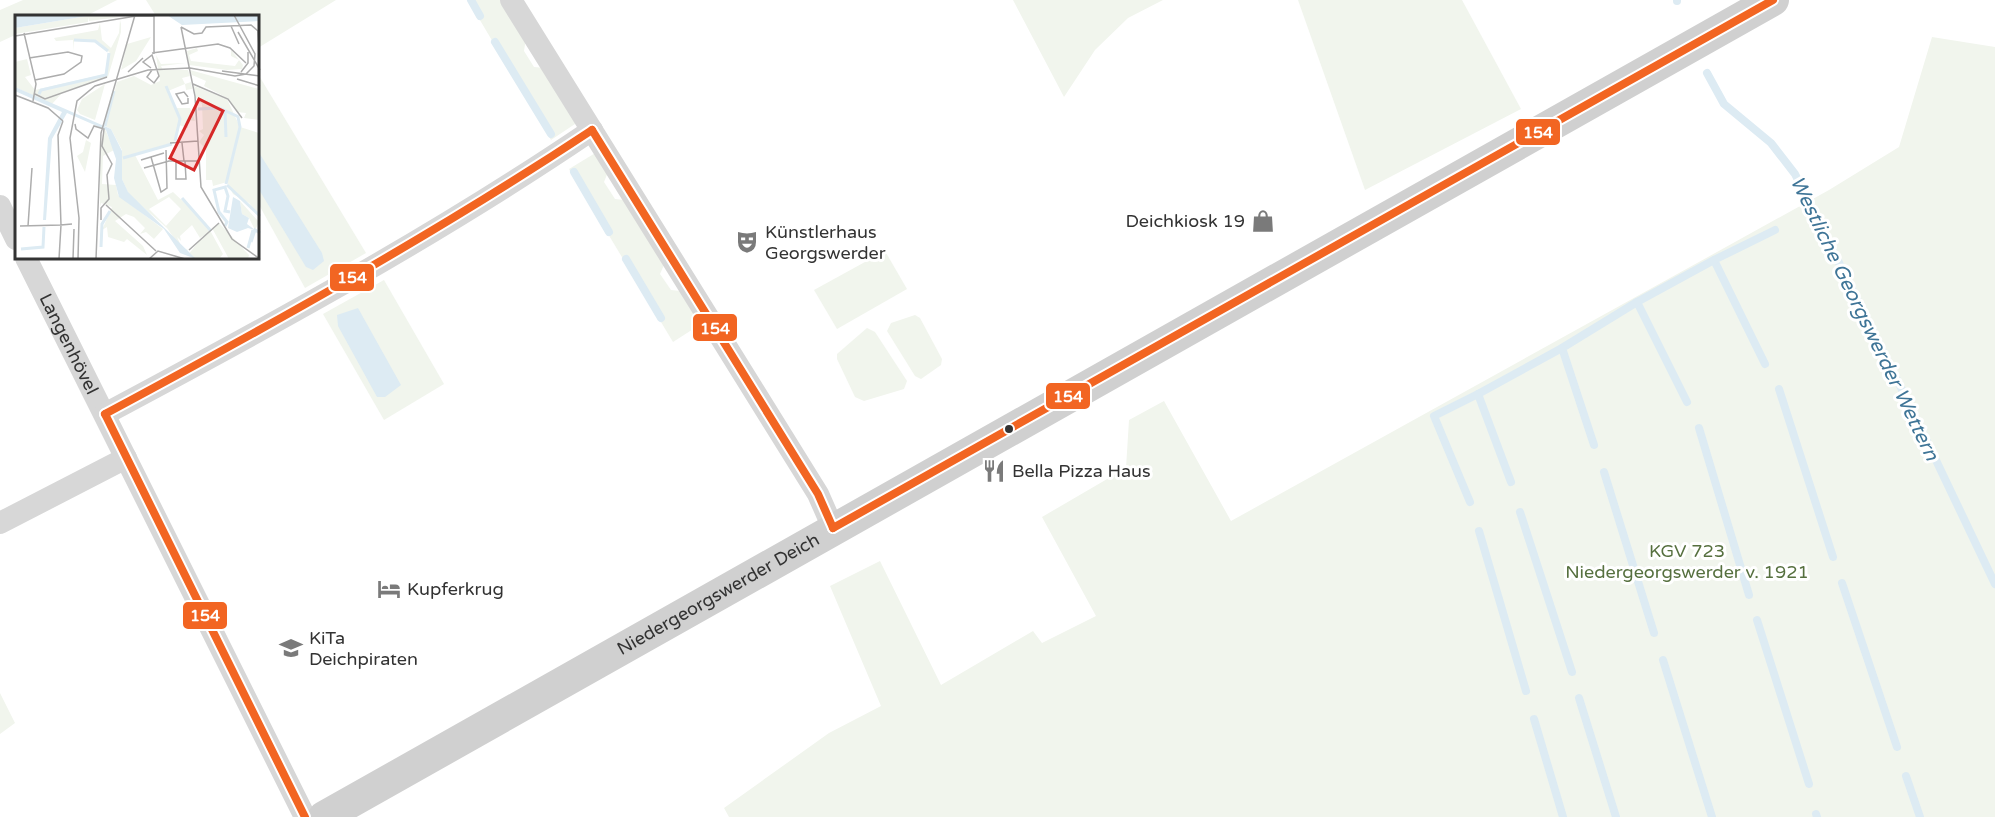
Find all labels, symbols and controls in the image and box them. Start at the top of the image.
inset map [15,15,260,260]
line badge: 154 [1515,118,1561,146]
text: 154 [1523,123,1553,143]
water label: Westliche Georgswerder Wettern [1785,172,1944,465]
shop icon: Deichkiosk 19 [1250,208,1276,234]
place label: Deichkiosk 19 [1126,210,1245,232]
place label: Künstlerhaus Georgswerder [765,221,886,264]
theatre icon: Künstlerhaus Georgswerder [734,229,760,255]
line badge: 154 [329,263,375,292]
text: 154 [337,268,367,288]
street label: Langenhövel [34,290,103,398]
line badge: 154 [692,313,738,342]
text: 154 [700,319,730,339]
line badge: 154 [1045,382,1091,410]
text: 154 [1053,387,1083,407]
unlabelled marker [1003,423,1015,435]
restaurant icon: Bella Pizza Haus [981,458,1007,484]
place label: Bella Pizza Haus [1012,460,1151,482]
street label: Niedergeorgswerder Deich [613,528,823,660]
park label: KGV 723 Niedergeorgswerder v. 1921 [1565,540,1809,583]
hotel icon: Kupferkrug [376,576,402,602]
place label: Kupferkrug [407,578,504,600]
line badge: 154 [182,601,228,630]
text: 154 [190,606,220,626]
place label: KiTa Deichpiraten [309,627,418,670]
school or university icon: KiTa Deichpiraten [278,635,304,661]

